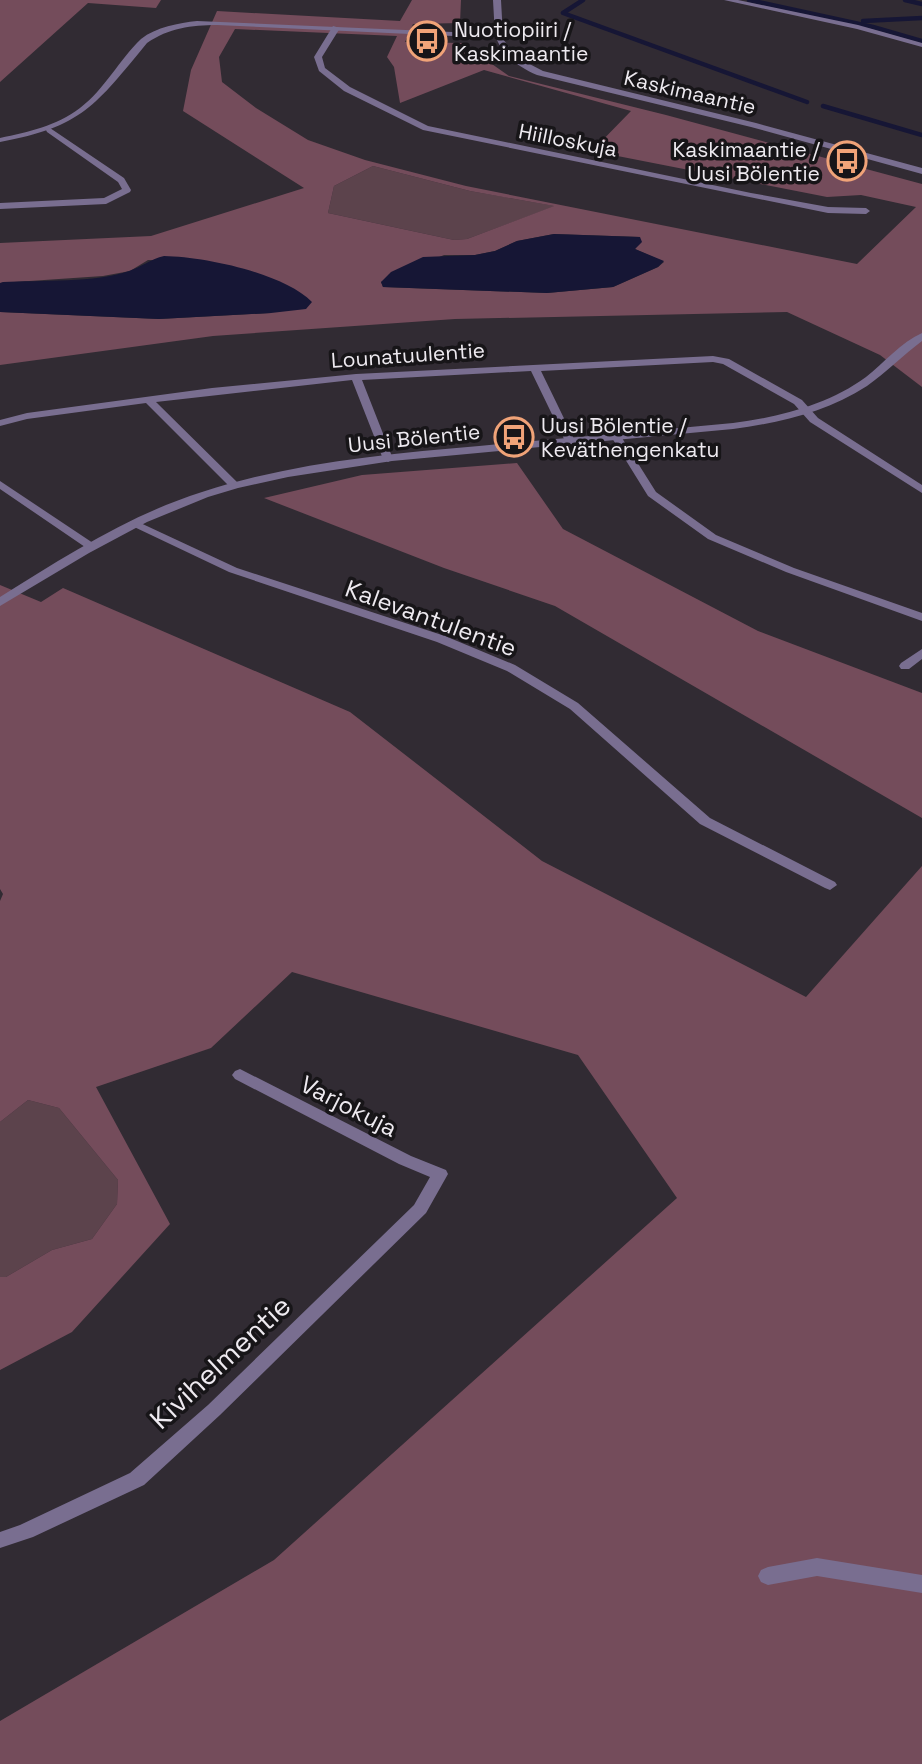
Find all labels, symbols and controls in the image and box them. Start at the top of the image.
place label: Nuotiopiiri / Kaskimaantie [454,16,588,67]
bus stop icon: Nuotiopiiri / Kaskimaantie [406,20,448,62]
street label: Kaskimaantie [622,64,758,120]
street label: Hiilloskuja [516,117,620,163]
place label: Kaskimaantie / Uusi Bölentie [672,136,820,187]
bus stop icon: Kaskimaantie / Uusi Bölentie [826,140,868,182]
street label: Lounatuulentie [330,336,486,374]
place label: Uusi Bölentie / Keväthengenkatu [541,412,719,463]
bus stop icon: Uusi Bölentie / Keväthengenkatu [493,416,535,458]
street label: Uusi Bölentie [347,418,481,458]
street label: Kalevantulentie [341,573,521,663]
street label: Varjokuja [295,1068,403,1144]
street label: Kivihelmentie [142,1287,298,1437]

